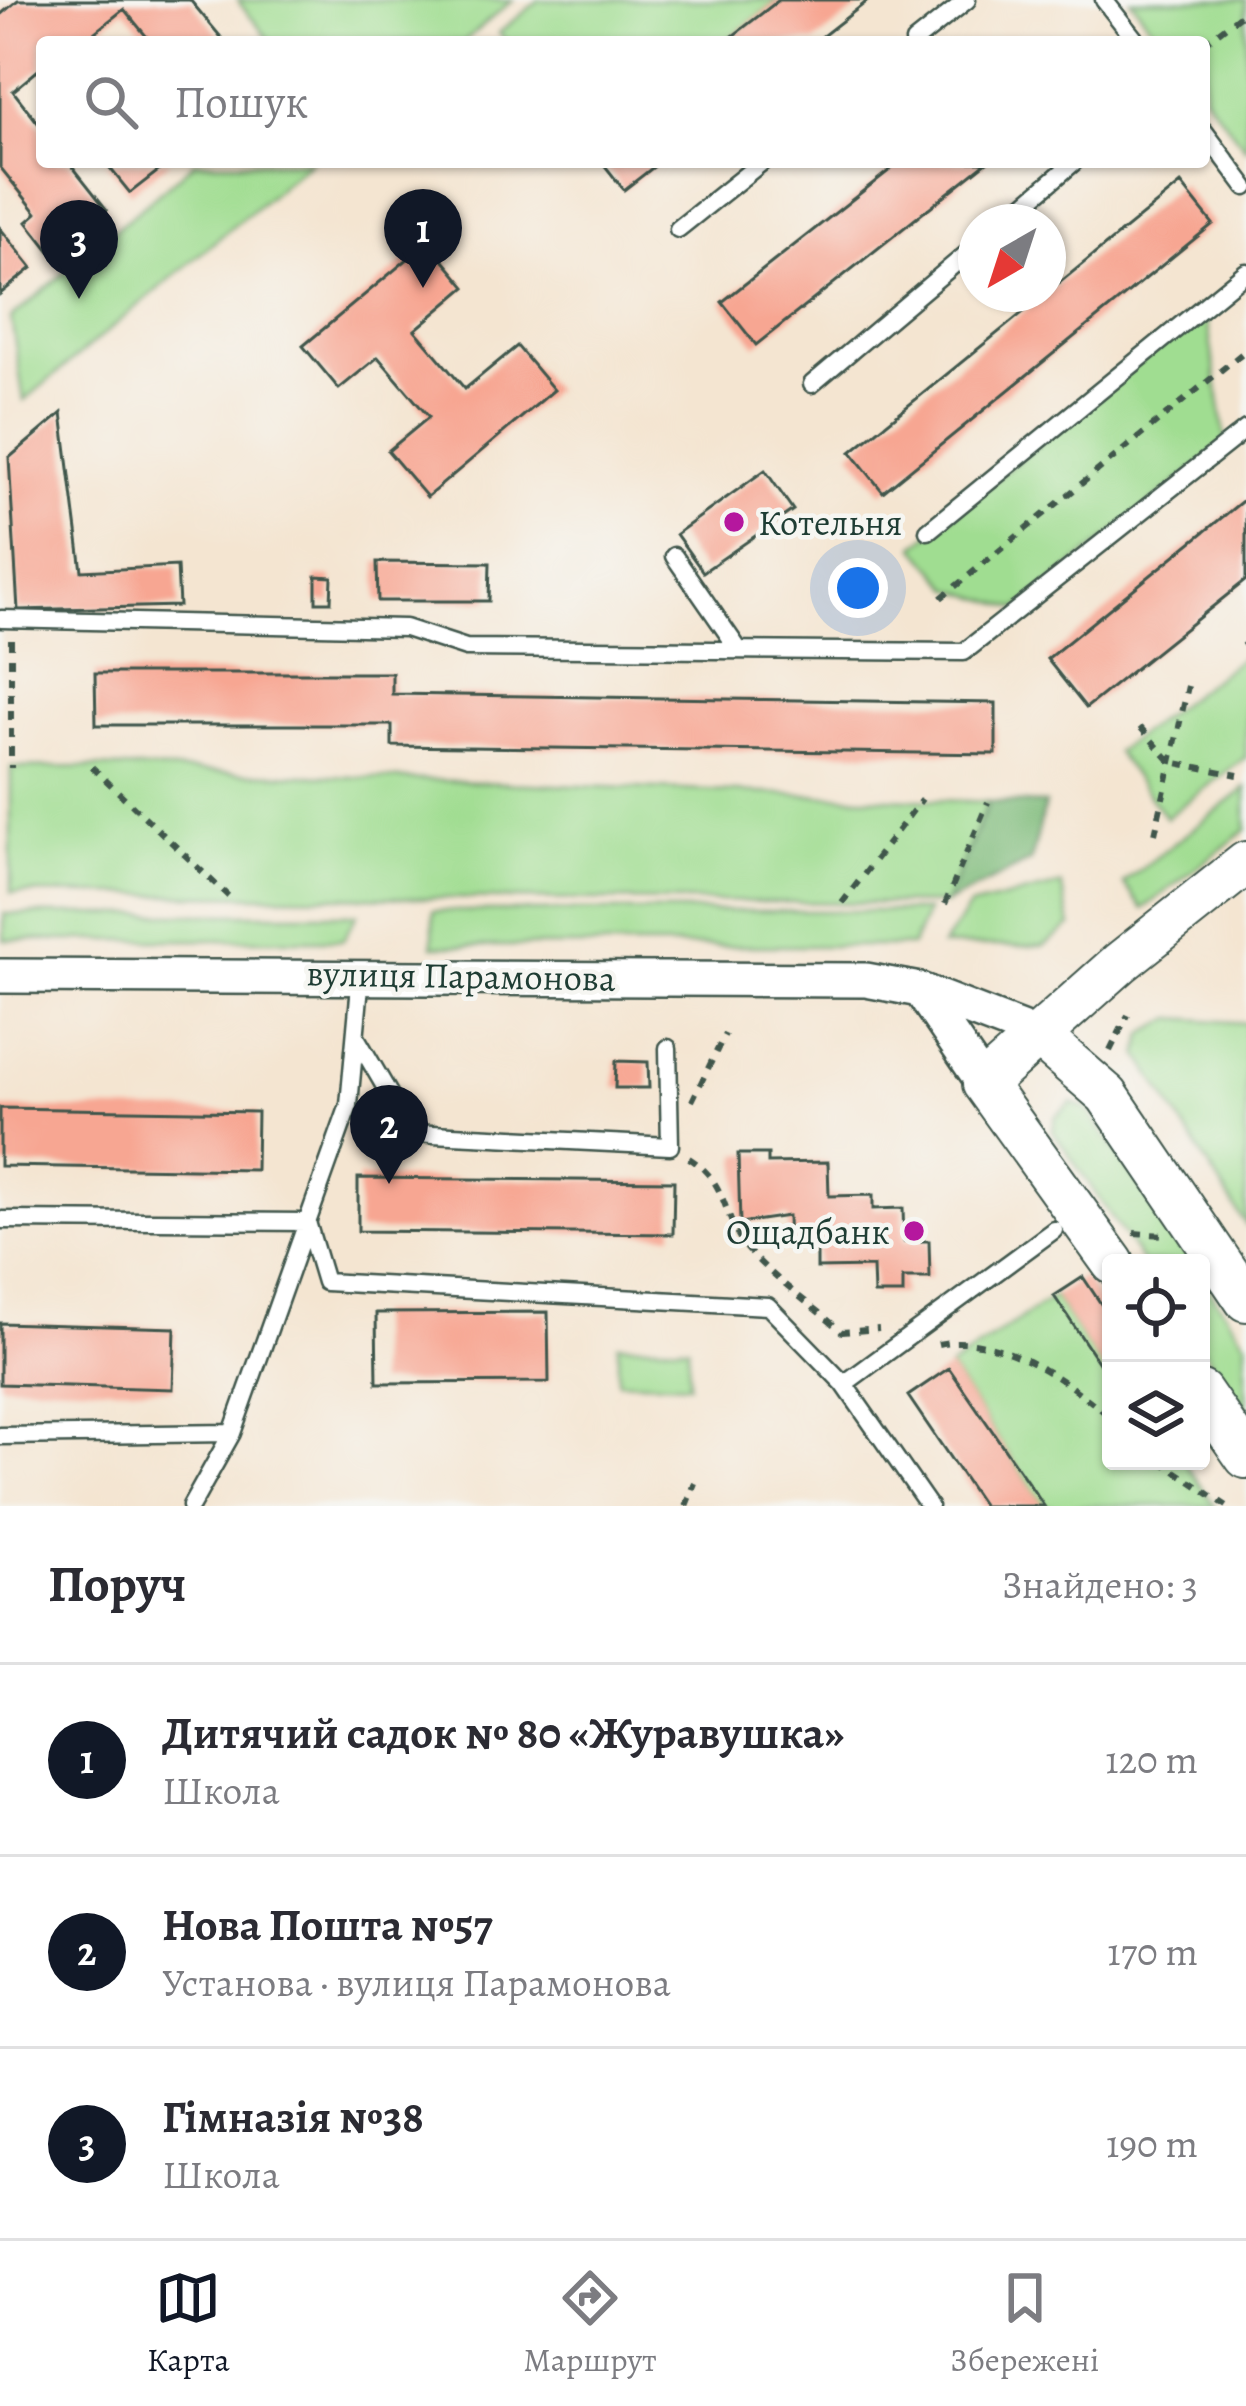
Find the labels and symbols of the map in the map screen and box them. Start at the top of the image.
pin: 1 [384,189,462,288]
pin: 3 [40,200,118,299]
north arrow [958,204,1066,312]
place label: Котельня [758,498,902,547]
marker: Котельня [721,509,747,535]
your location [828,558,888,618]
street label: вулиця Парамонова [306,948,616,1003]
pin: 2 [350,1085,428,1184]
place label: Ощадбанк [726,1207,890,1256]
marker: Ощадбанк [901,1218,927,1244]

